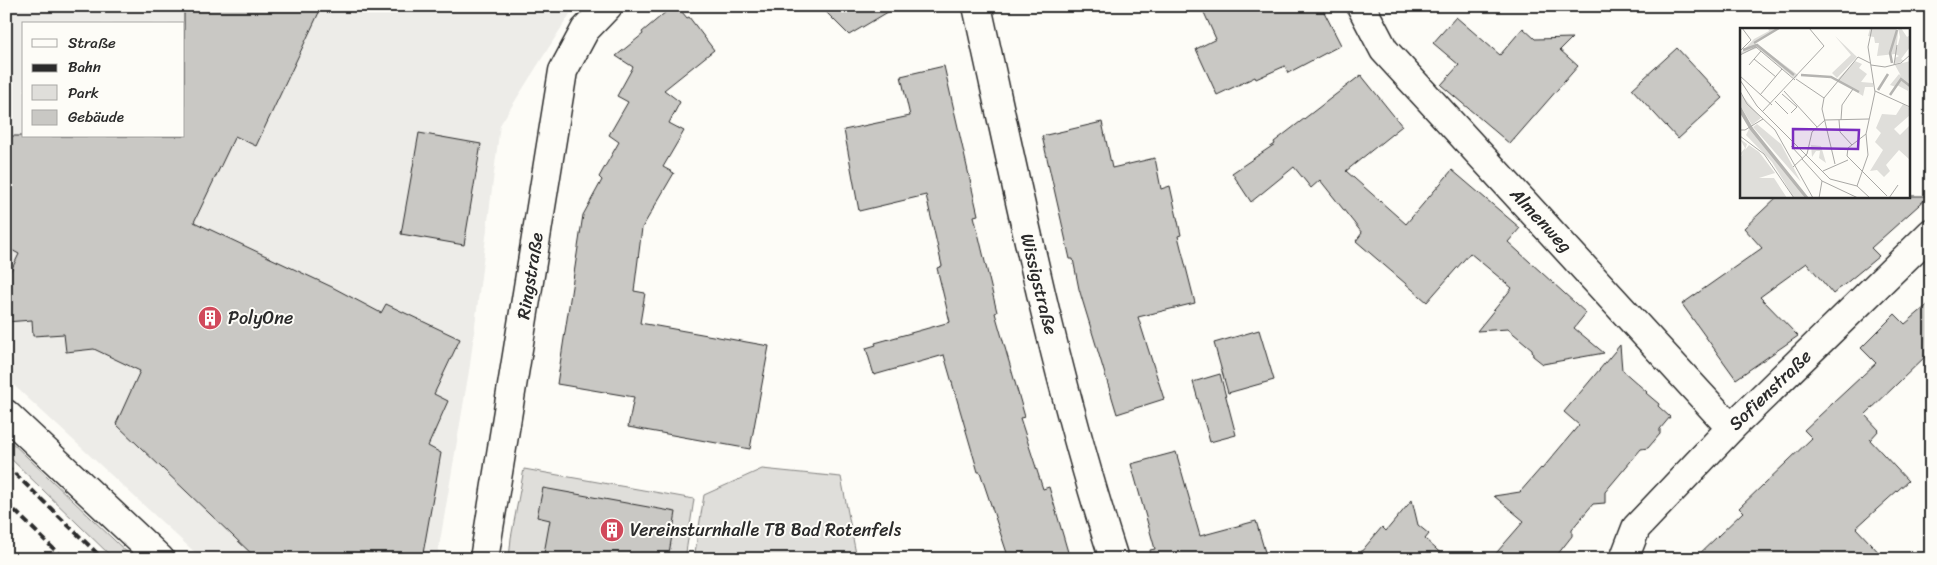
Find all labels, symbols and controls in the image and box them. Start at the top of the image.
legend [22,22,185,138]
inset map [1740,28,1910,198]
text: Straße [68,30,116,56]
text: Bahn [68,54,101,80]
text: Park [68,80,99,106]
text: Gebäude [68,104,124,130]
street label: Almenweg [1501,179,1580,260]
street label: Ringstraße [507,230,553,322]
street label: Wissigstraße [1011,230,1067,338]
place label: PolyOne [228,302,293,334]
building icon: PolyOne [197,305,223,331]
street label: Sofienstraße [1721,342,1819,438]
place label: Vereinsturnhalle TB Bad Rotenfels [630,514,902,546]
building icon: Vereinsturnhalle TB Bad Rotenfels [599,517,625,543]

